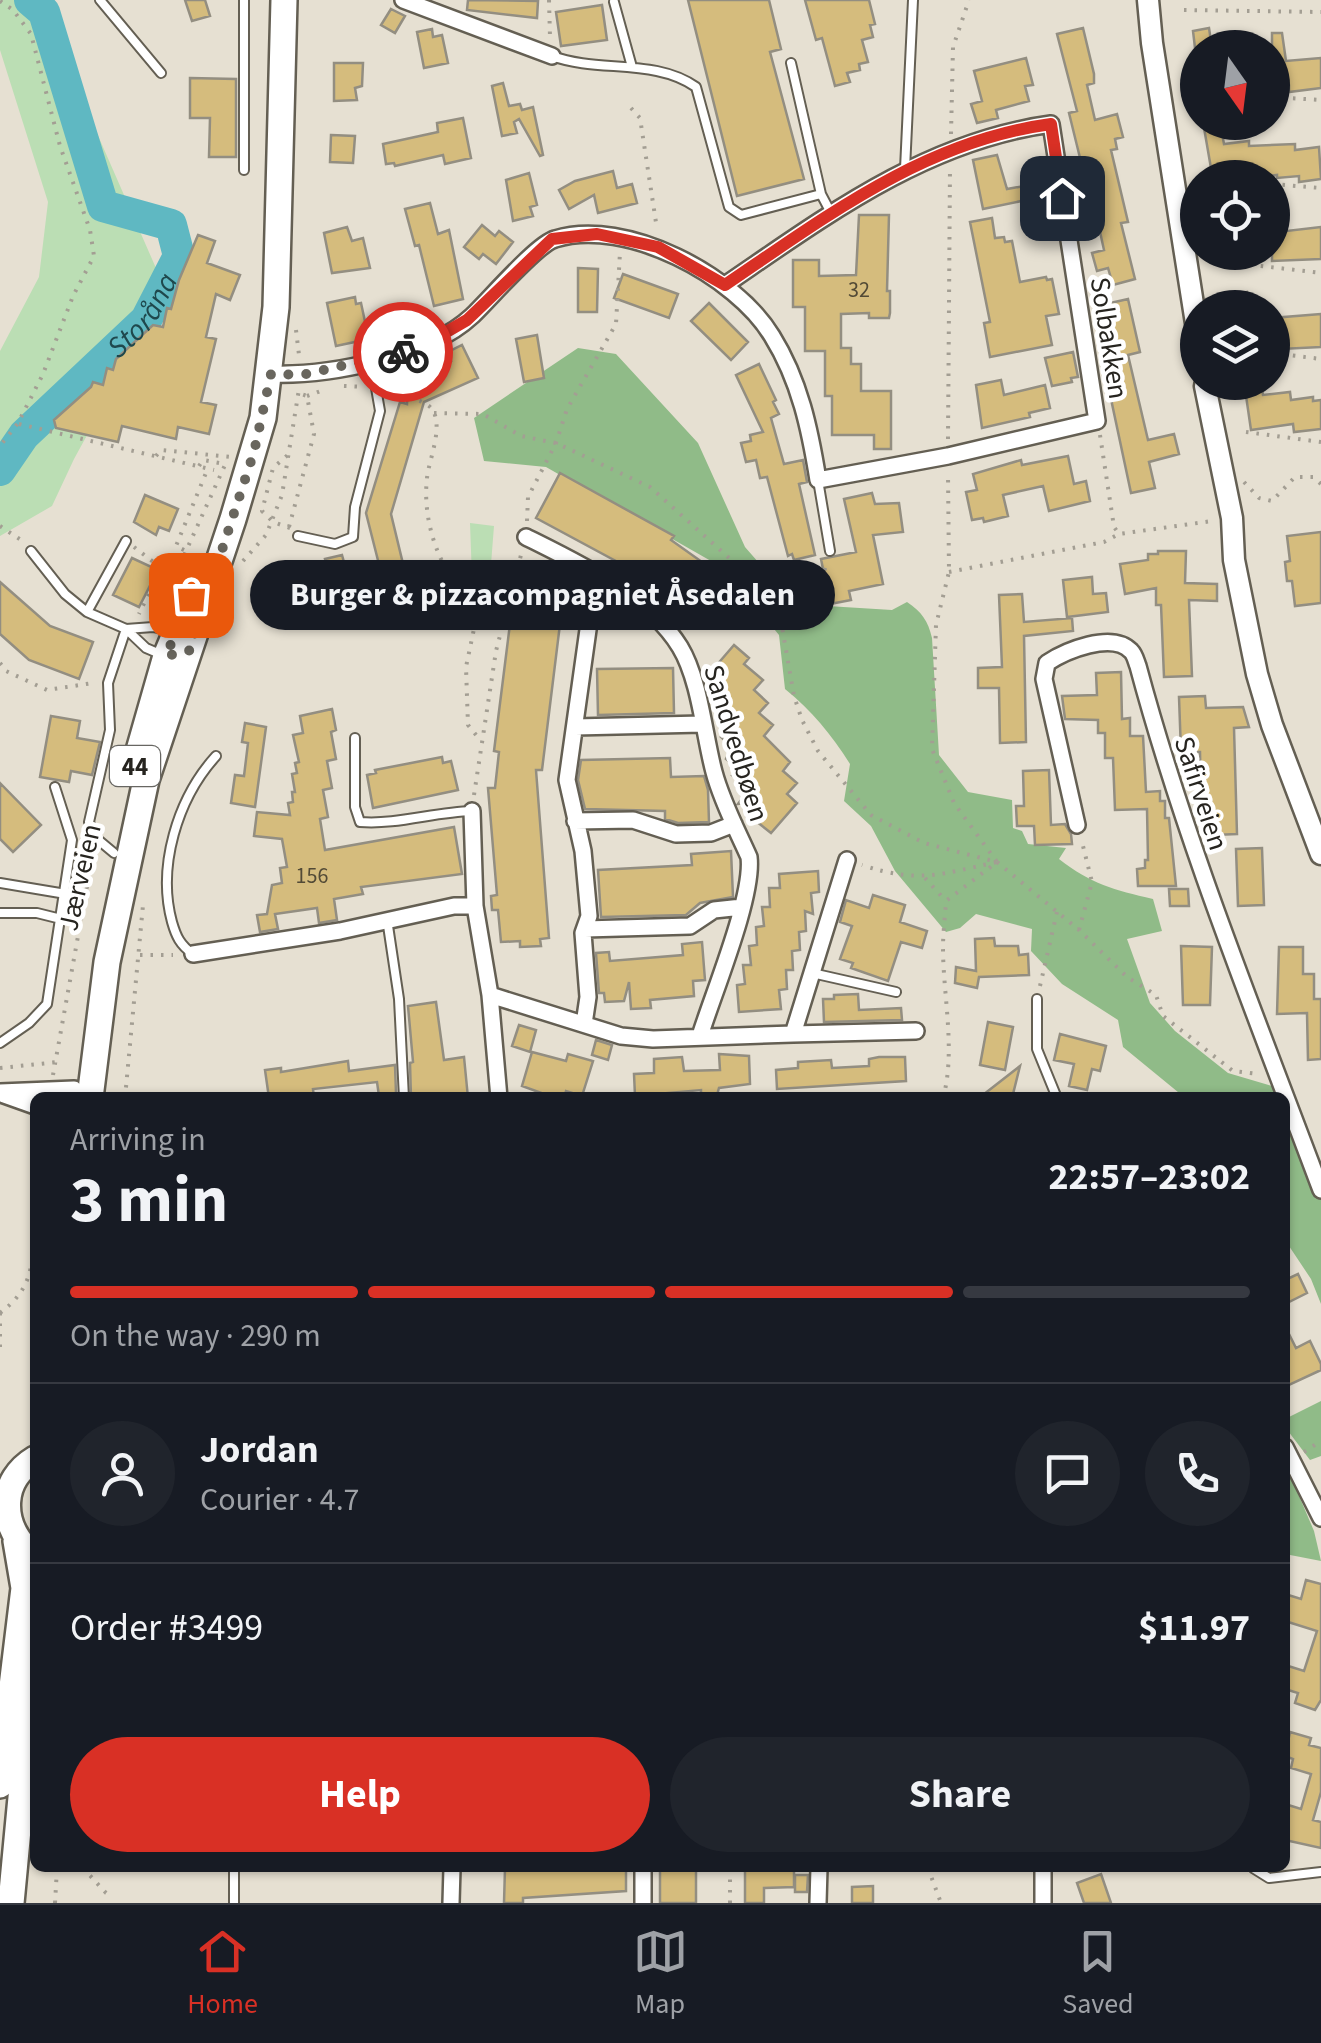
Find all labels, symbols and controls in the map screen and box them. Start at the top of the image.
north arrow [1180,30,1290,140]
map controls [1180,30,1290,400]
pin [1020,156,1105,241]
button: locate [1180,160,1290,270]
icon: home [1035,171,1090,226]
water label: Storåna [97,265,189,368]
house number: 32 [848,274,870,306]
street label: Solbakken [1080,274,1138,402]
button: layers [1180,290,1290,400]
courier [353,302,453,402]
icon: bike [376,325,431,380]
pin [149,553,234,638]
callout: Burger & pizzacompagniet Åsedalen [251,560,836,630]
icon: bag [164,568,219,623]
text: Burger & pizzacompagniet Åsedalen [290,572,795,618]
street label: Sandvedbøen [693,660,779,827]
street label: Safirveien [1164,731,1238,855]
road number: 44 [110,746,160,786]
street label: Jærveien [48,820,112,935]
house number: 156 [296,860,328,892]
text: Arriving in [70,1117,206,1163]
text: 22:57–23:02 [1048,1150,1250,1204]
text: 3 min [70,1154,228,1247]
text: On the way · 290 m [70,1313,321,1359]
button: person [70,1421,175,1526]
button: chat [1015,1421,1120,1526]
button: phone [1145,1421,1250,1526]
text: Jordan [200,1423,319,1477]
text: Courier · 4.7 [200,1477,360,1523]
text: Order #3499 [70,1601,263,1655]
text: $11.97 [1138,1601,1250,1655]
button: Help [70,1737,650,1852]
button: Share [670,1737,1250,1852]
tab: Home [187,1924,258,2024]
tab: Map [633,1924,688,2024]
tab: Saved [1062,1924,1134,2024]

